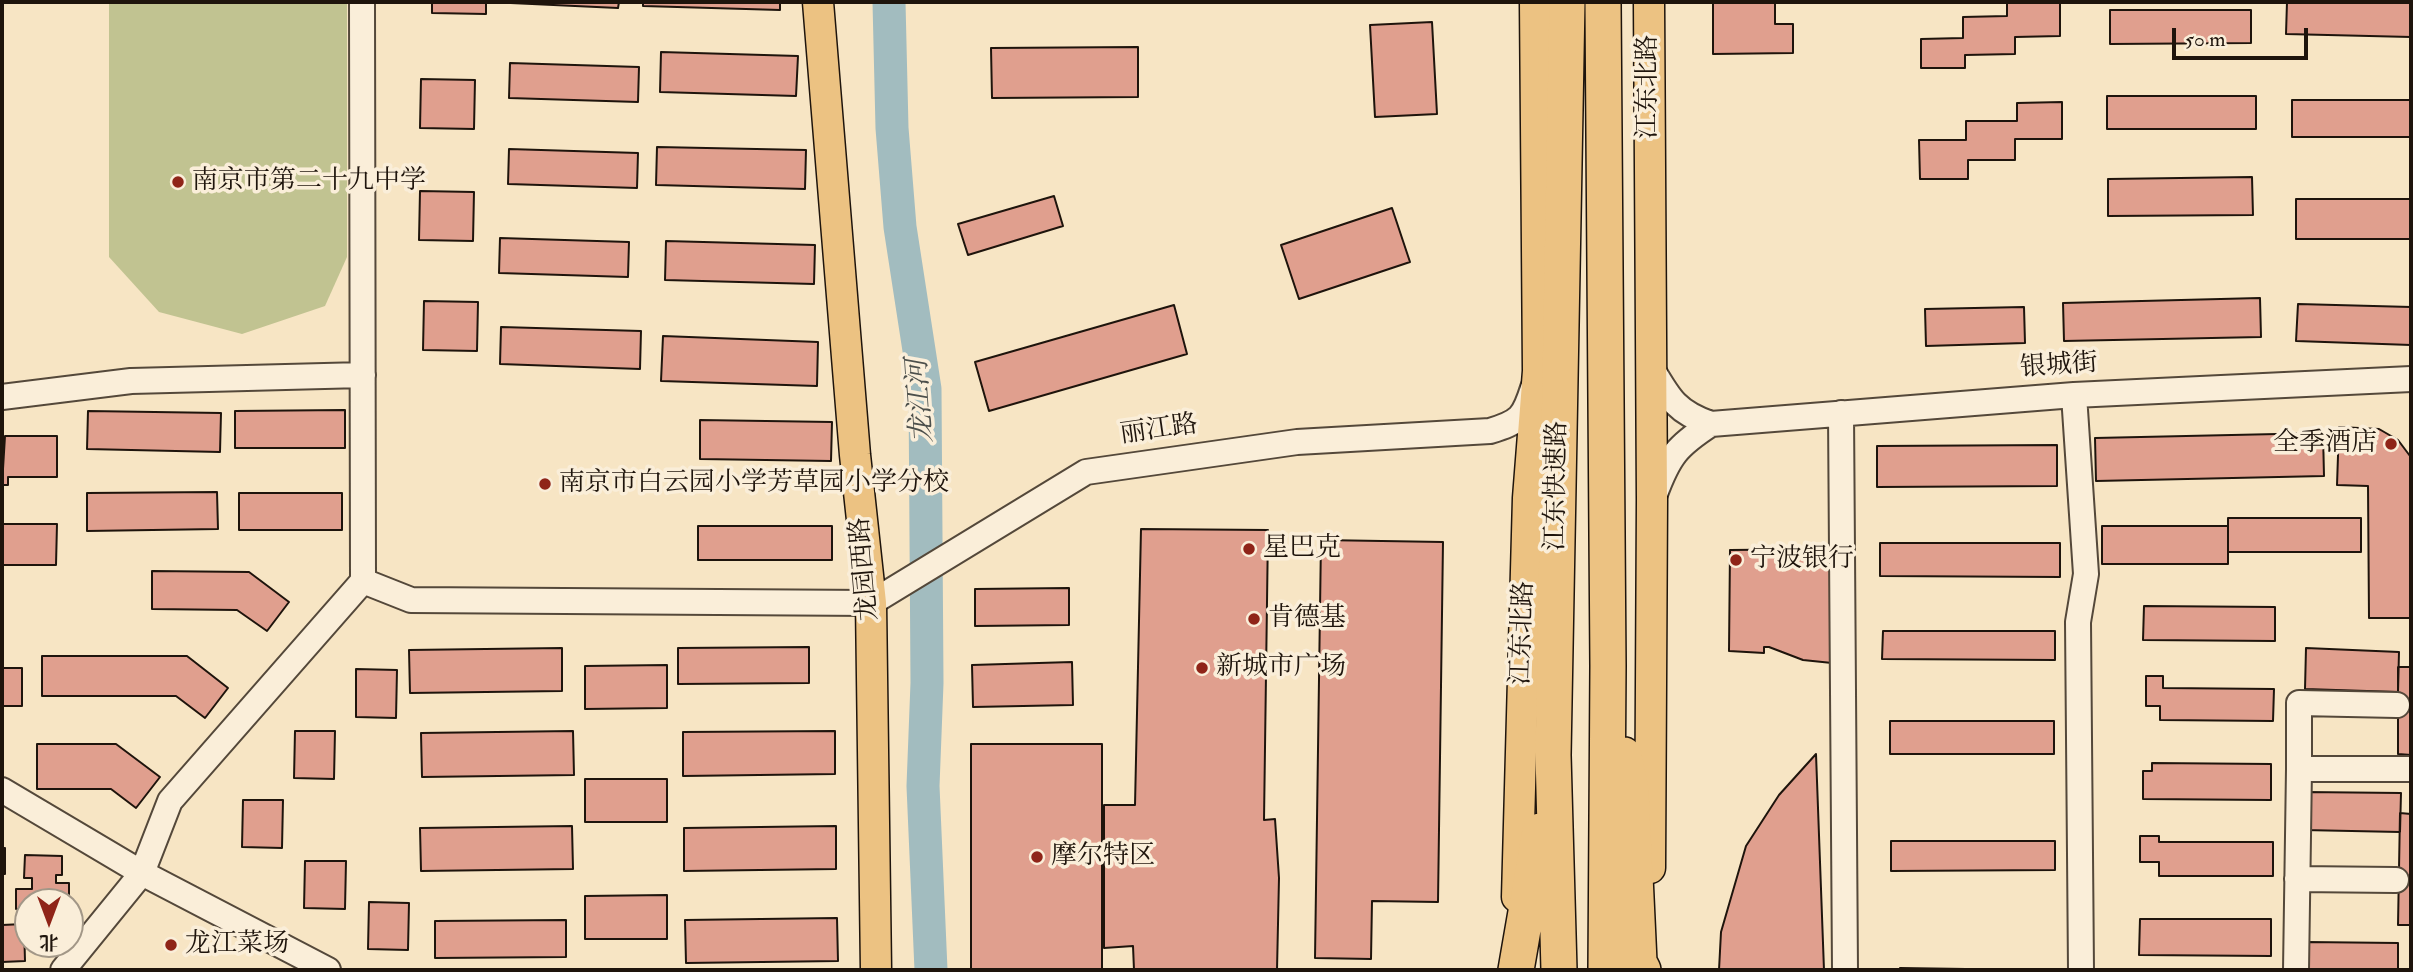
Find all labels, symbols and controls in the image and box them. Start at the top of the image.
scale bar [2175,14,2312,58]
text: 50 m [2185,26,2226,53]
street label: 江东北路 [1633,35,1665,139]
place label: 南京市第二十九中学 [192,166,426,198]
marker: 南京市第二十九中学 [170,174,186,190]
street label: 银城街 [2019,349,2099,385]
water label: 龙江河 [902,358,942,444]
street label: 丽江路 [1118,410,1200,452]
street label: 江东快速路 [1541,421,1575,551]
place label: 全季酒店 [2273,428,2377,460]
marker: 全季酒店 [2383,436,2399,452]
place label: 南京市白云园小学芳草园小学分校 [559,468,949,500]
marker: 南京市白云园小学芳草园小学分校 [537,476,553,492]
street label: 龙园西路 [846,516,886,622]
place label: 星巴克 [1263,533,1341,565]
marker: 星巴克 [1241,541,1257,557]
place label: 宁波银行 [1750,544,1854,576]
marker: 宁波银行 [1728,552,1744,568]
street label: 江东北路 [1507,580,1541,686]
place label: 肯德基 [1268,603,1346,635]
marker: 肯德基 [1246,611,1262,627]
place label: 新城市广场 [1216,652,1346,684]
marker: 新城市广场 [1194,660,1210,676]
place label: 摩尔特区 [1051,841,1155,873]
marker: 摩尔特区 [1029,849,1045,865]
north arrow [14,888,84,958]
place label: 龙江菜场 [185,929,289,961]
text: 北 [40,930,59,954]
marker: 龙江菜场 [163,937,179,953]

